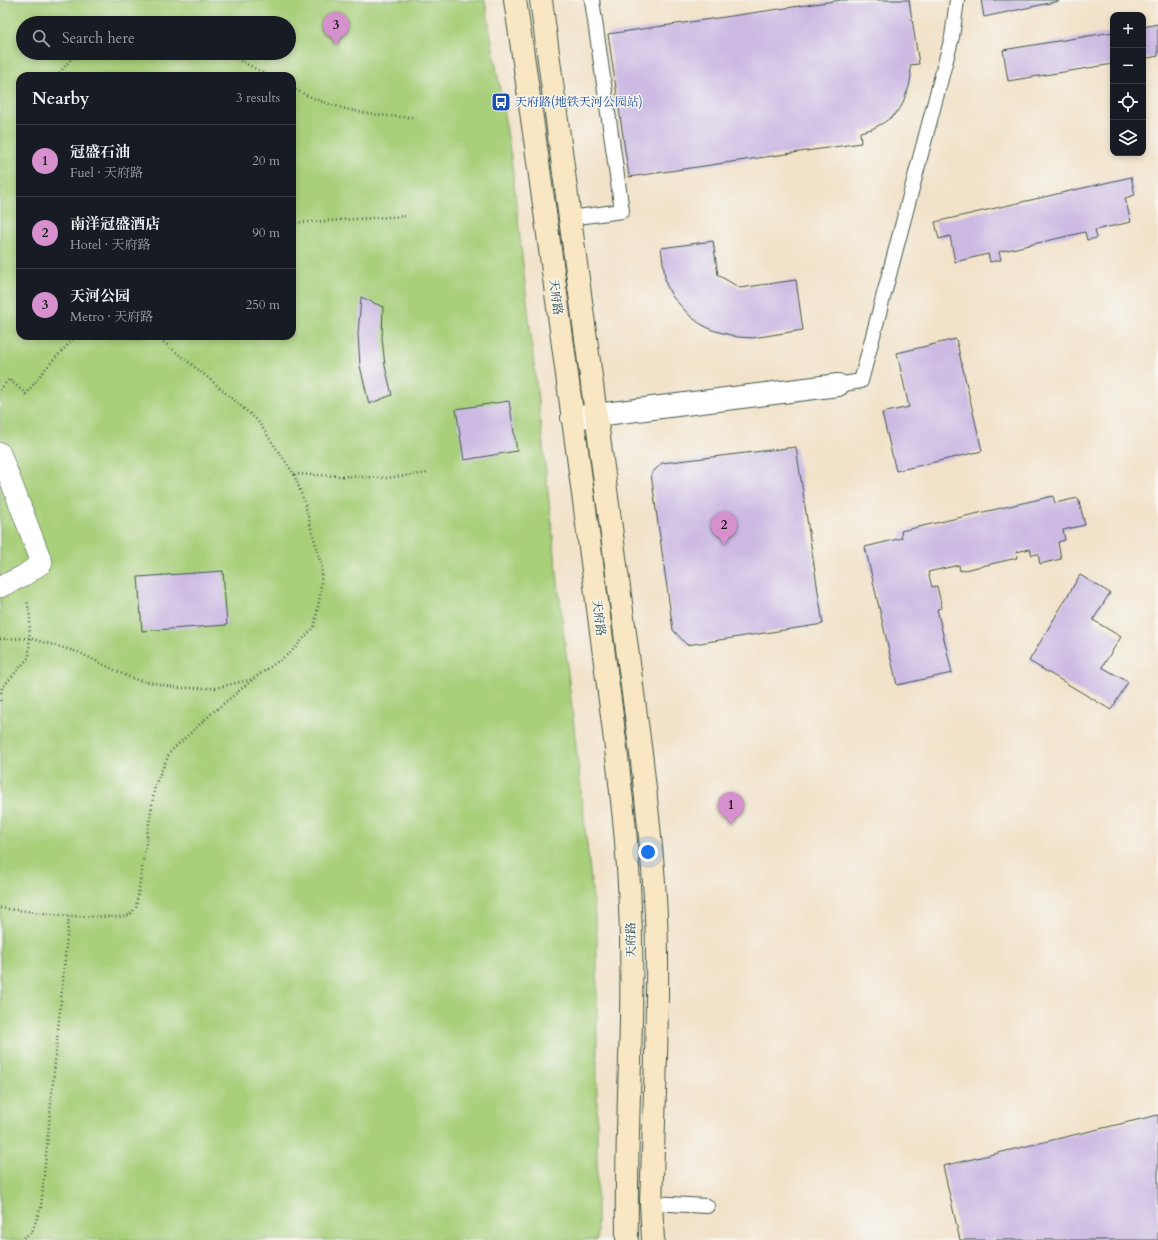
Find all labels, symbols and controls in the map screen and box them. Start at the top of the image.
pin: 3 [323,12,349,45]
map controls [1110,12,1146,156]
button: + [1110,12,1146,48]
search box [16,16,296,60]
icon: search [30,27,52,49]
text: Search here [62,28,135,48]
button: − [1110,48,1146,84]
button: locate [1110,84,1146,120]
text: Nearby [32,87,89,110]
text: 3 results [236,89,280,107]
bus stop icon: 天府路(地铁天河公园站) [490,91,512,113]
place label: 天府路(地铁天河公园站) [515,94,643,110]
button: layers [1110,120,1146,156]
text: 冠盛石油 [70,142,130,162]
text: 1 [42,152,48,170]
text: 20 m [252,152,280,170]
text: Fuel · 天府路 [70,164,143,182]
text: 南洋冠盛酒店 [70,214,160,234]
text: 2 [42,224,48,242]
text: 90 m [252,224,280,242]
text: Hotel · 天府路 [70,236,151,254]
street label: 天府路 [546,278,566,316]
text: 天河公园 [70,286,130,306]
text: 3 [42,296,48,314]
text: 250 m [246,296,280,314]
text: Metro · 天府路 [70,308,153,326]
pin: 2 [711,512,737,545]
street label: 天府路 [589,599,609,637]
pin: 1 [718,792,744,825]
your location [638,842,658,862]
street label: 天府路 [623,922,639,958]

